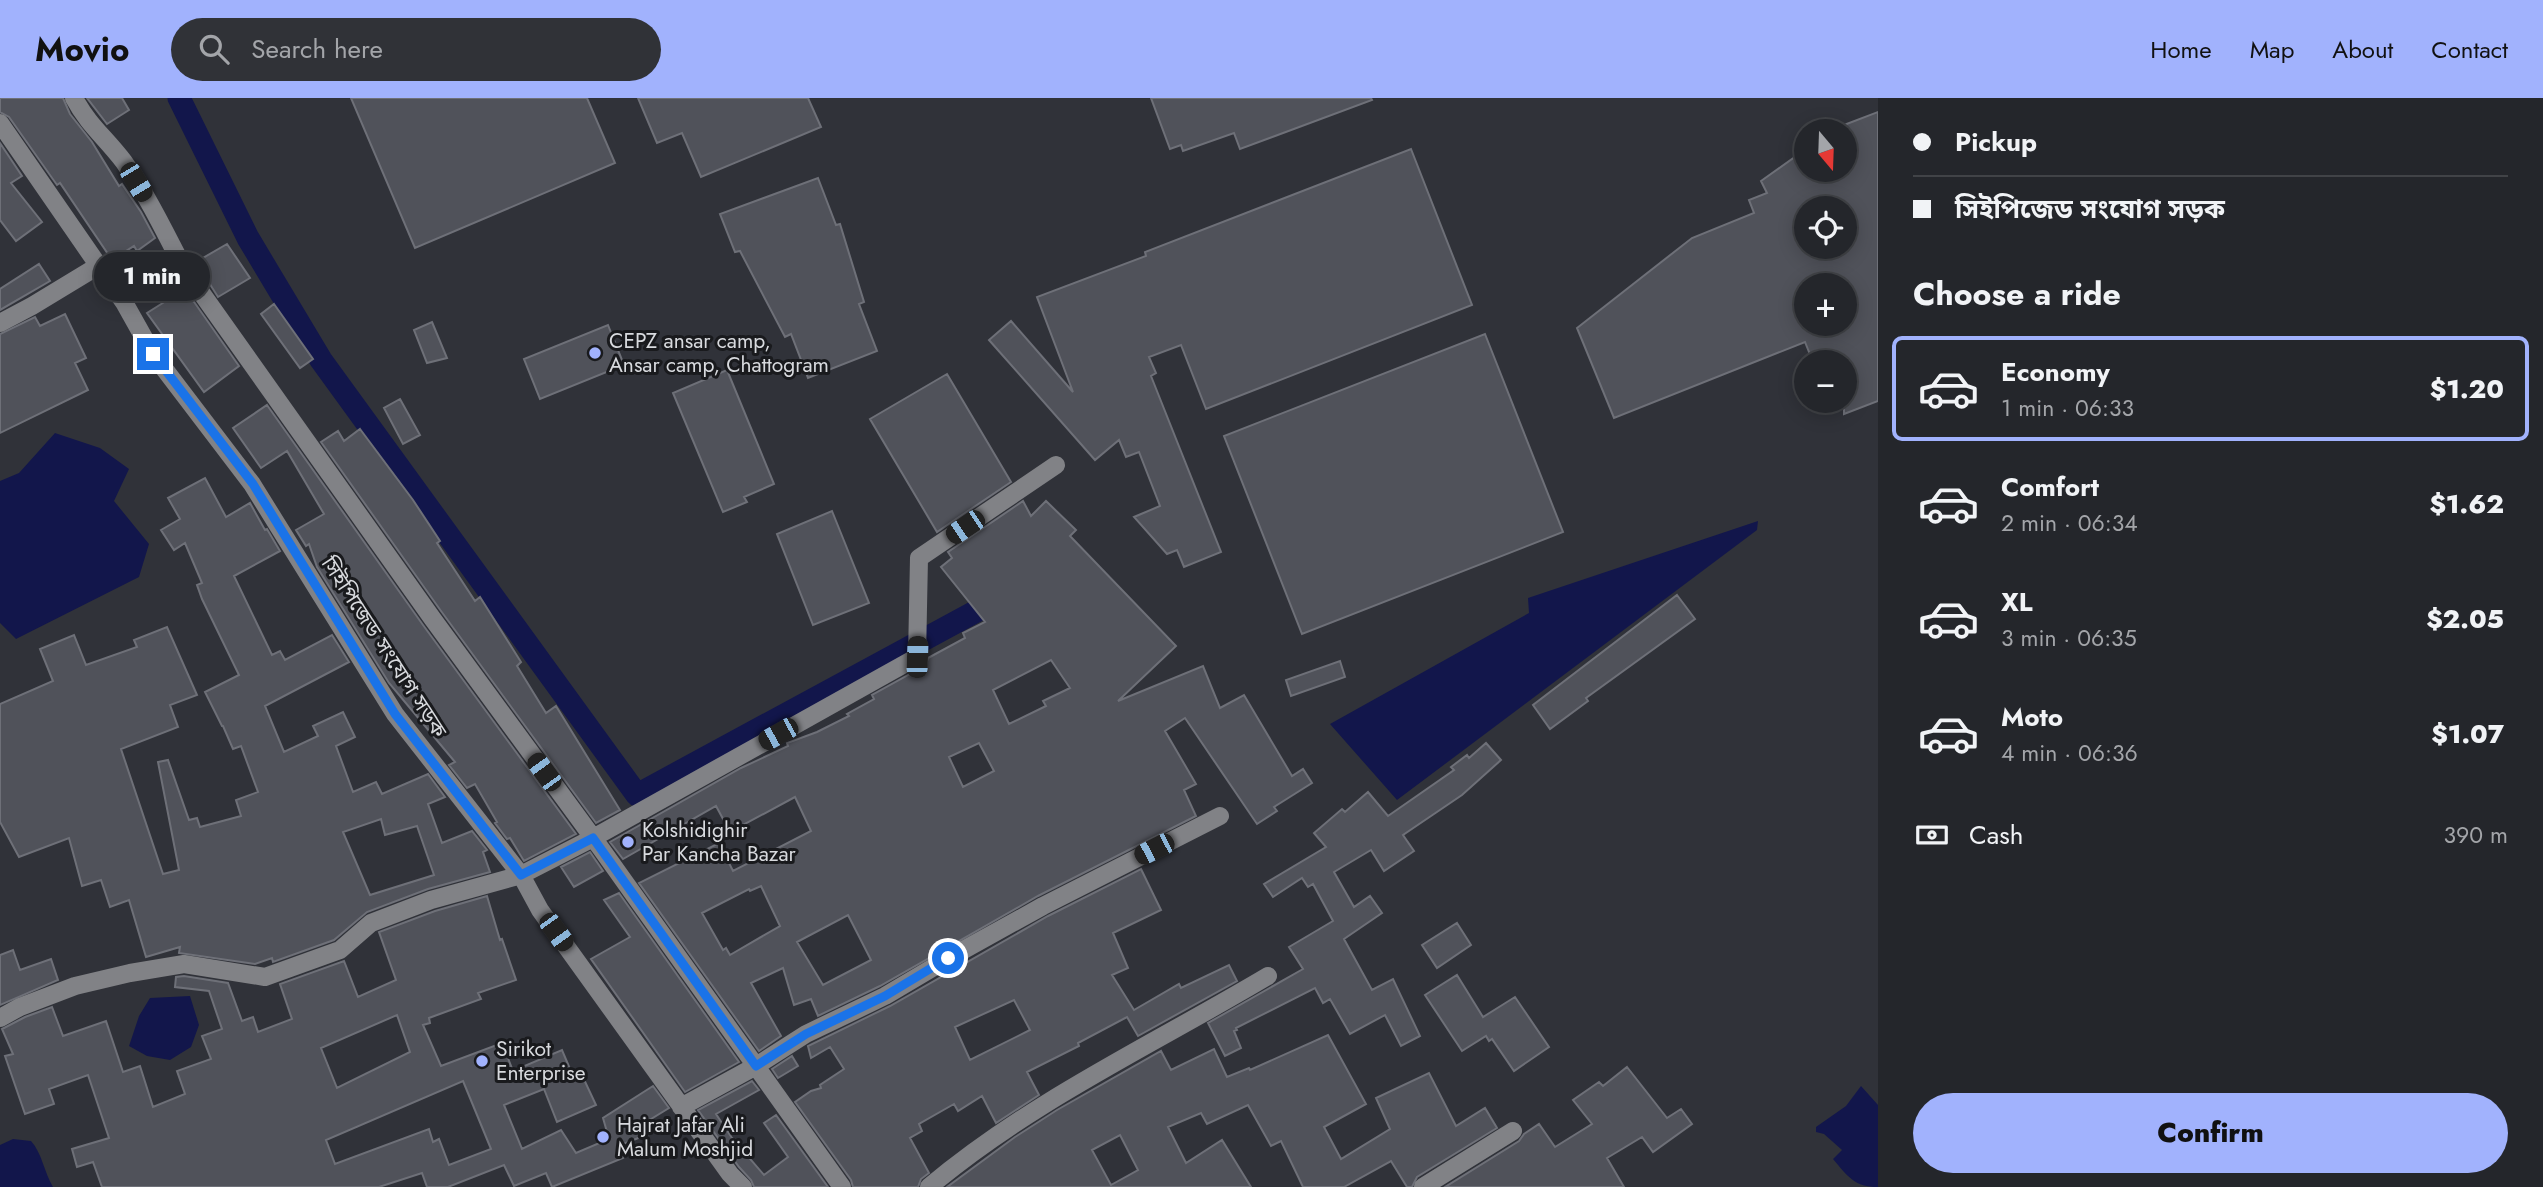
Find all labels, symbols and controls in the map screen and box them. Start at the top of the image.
search box [171,18,661,81]
text: Movio [35,26,129,73]
icon: search [195,30,233,68]
text: Search here [251,30,383,68]
text: Home [2150,32,2212,67]
text: Map [2250,32,2294,67]
text: About [2332,32,2393,67]
text: Contact [2431,32,2508,67]
north arrow [1794,119,1857,182]
map controls [1794,119,1857,413]
text: Pickup [1955,123,2037,161]
car [117,159,156,205]
text: সিইপিজেড সংযোগ সড়ক [1955,190,2225,228]
button: locate [1794,196,1857,259]
callout: 1 min [95,252,211,302]
text: 1 min [123,259,181,293]
text: Choose a ride [1913,271,2121,317]
button: + [1794,273,1857,336]
place label: CEPZ ansar camp, Ansar camp, Chattogram [609,326,829,380]
route end [137,338,169,370]
marker: CEPZ ansar camp, Ansar camp, Chattogram [587,345,603,361]
button: − [1794,350,1857,413]
text: Economy [2001,353,2110,391]
icon: car [1917,357,1980,420]
text: $1.20 [2430,370,2504,408]
text: 1 min · 06:33 [2001,391,2134,425]
text: Comfort [2001,468,2099,506]
icon: car [1917,472,1980,535]
text: $1.62 [2429,485,2504,523]
text: 2 min · 06:34 [2001,506,2138,540]
car [942,507,989,547]
street label: সিইপিজেড সংযোগ সড়ক [313,550,455,744]
text: XL [2001,583,2033,621]
icon: car [1917,587,1980,650]
text: $2.05 [2426,600,2504,638]
text: 3 min · 06:35 [2001,621,2137,655]
car [906,636,929,678]
text: Moto [2001,698,2063,736]
icon: car [1917,702,1980,765]
car [755,715,802,753]
text: $1.07 [2431,715,2504,753]
text: 4 min · 06:36 [2001,736,2138,770]
car [524,749,565,795]
place label: Kolshidighir Par Kancha Bazar [642,815,797,869]
icon: cash [1913,816,1951,854]
text: Cash [1969,816,2023,854]
text: 390 m [2444,818,2508,852]
car [1131,830,1178,868]
marker: Kolshidighir Par Kancha Bazar [620,834,636,850]
car [536,909,577,955]
route start [932,942,964,974]
place label: Sirikot Enterprise [496,1034,586,1088]
marker: Sirikot Enterprise [474,1053,490,1069]
button: Confirm [1913,1093,2508,1173]
place label: Hajrat Jafar Ali Malum Moshjid [617,1110,753,1164]
marker: Hajrat Jafar Ali Malum Moshjid [595,1129,611,1145]

